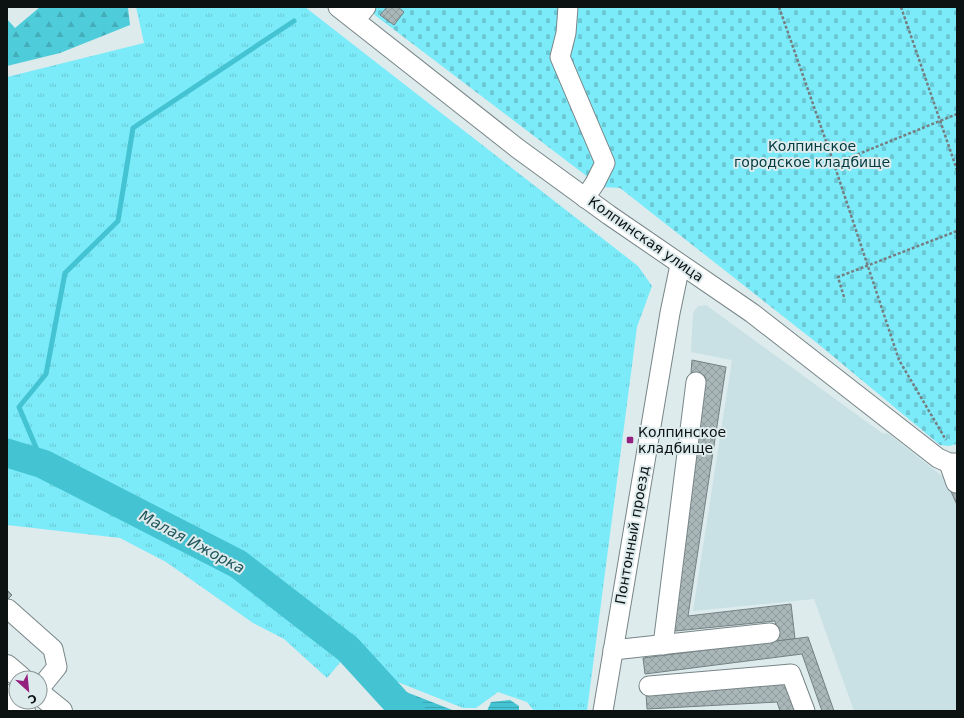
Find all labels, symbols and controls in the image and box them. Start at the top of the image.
park label: Колпинское городское кладбище [734,138,890,170]
street label: Колпинская улица [585,193,707,285]
place label: Колпинское кладбище [638,424,726,456]
marker: Колпинское кладбище [625,435,635,445]
street label: Понтонный проезд [612,465,652,605]
water label: Малая Ижорка [136,507,248,577]
north arrow [8,670,48,710]
text: С [26,691,39,706]

